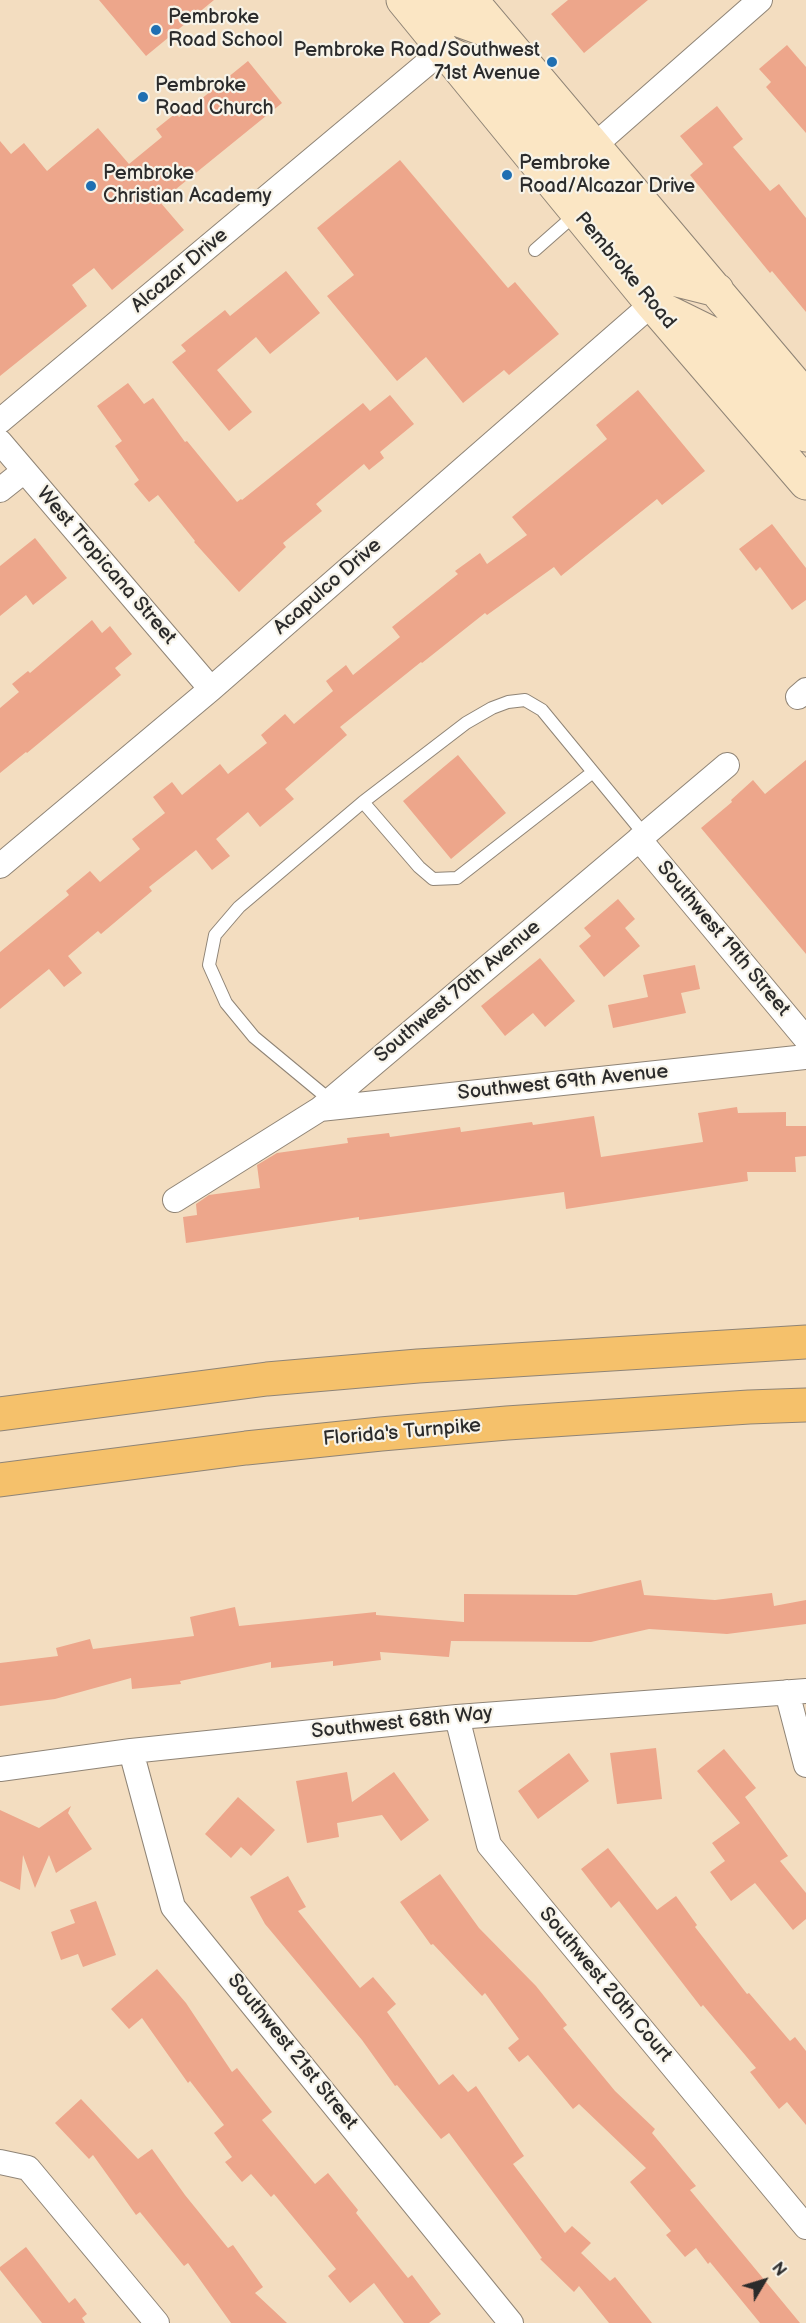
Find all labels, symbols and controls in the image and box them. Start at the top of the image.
place label: Pembroke Road School [168,6,283,53]
marker: Pembroke Road School [149,23,163,37]
place label: Pembroke Road/Southwest 71st Avenue [293,39,540,86]
marker: Pembroke Road/Southwest 71st Avenue [545,55,559,69]
place label: Pembroke Road Church [155,74,274,121]
marker: Pembroke Road Church [136,90,150,104]
place label: Pembroke Road/Alcazar Drive [519,152,695,199]
place label: Pembroke Christian Academy [103,162,272,209]
marker: Pembroke Road/Alcazar Drive [500,168,514,182]
marker: Pembroke Christian Academy [84,179,98,193]
street label: Pembroke Road [569,208,681,334]
street label: Alcazar Drive [127,224,233,318]
street label: West Tropicana Street [31,482,181,650]
street label: Acapulco Drive [269,534,387,640]
street label: Southwest 19th Street [651,857,795,1021]
street label: Southwest 70th Avenue [370,916,546,1068]
street label: Southwest 69th Avenue [457,1060,669,1106]
street label: Florida's Turnpike [322,1414,482,1452]
street label: Southwest 68th Way [310,1702,494,1744]
street label: Southwest 20th Court [533,1903,677,2067]
street label: Southwest 21st Street [222,1969,362,2135]
north arrow [734,2251,794,2311]
text: N [767,2259,790,2280]

